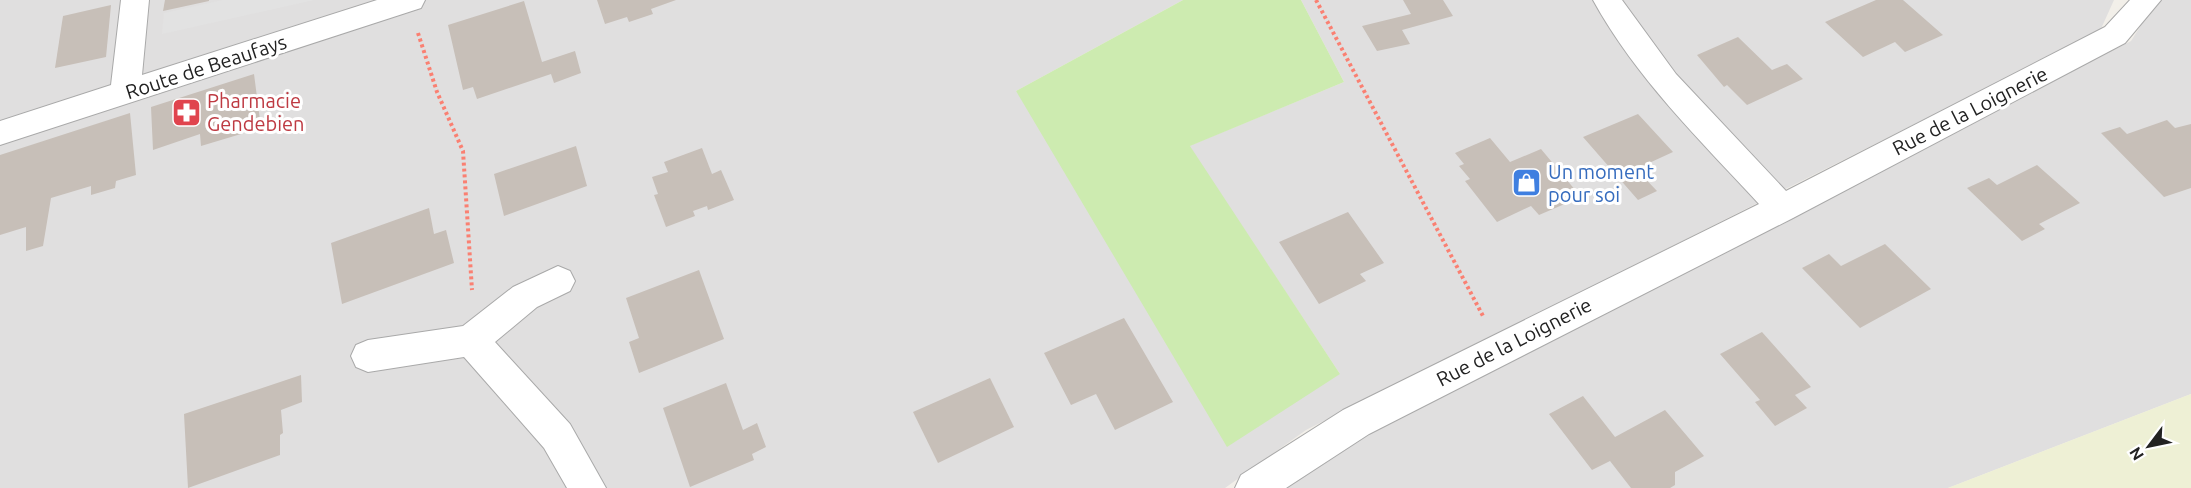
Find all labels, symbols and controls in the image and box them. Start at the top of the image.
street label: Route de Beaufays [122,30,289,103]
street label: Rue de la Loignerie [1888,61,2051,160]
place label: Pharmacie Gendebien [207,89,304,135]
pharmacy icon: Pharmacie Gendebien [170,97,202,129]
place label: Un moment pour soi [1548,160,1654,206]
shop icon: Un moment pour soi [1511,167,1543,199]
street label: Rue de la Loignerie [1432,292,1595,391]
north arrow [2119,416,2179,476]
text: N [2125,444,2147,464]

